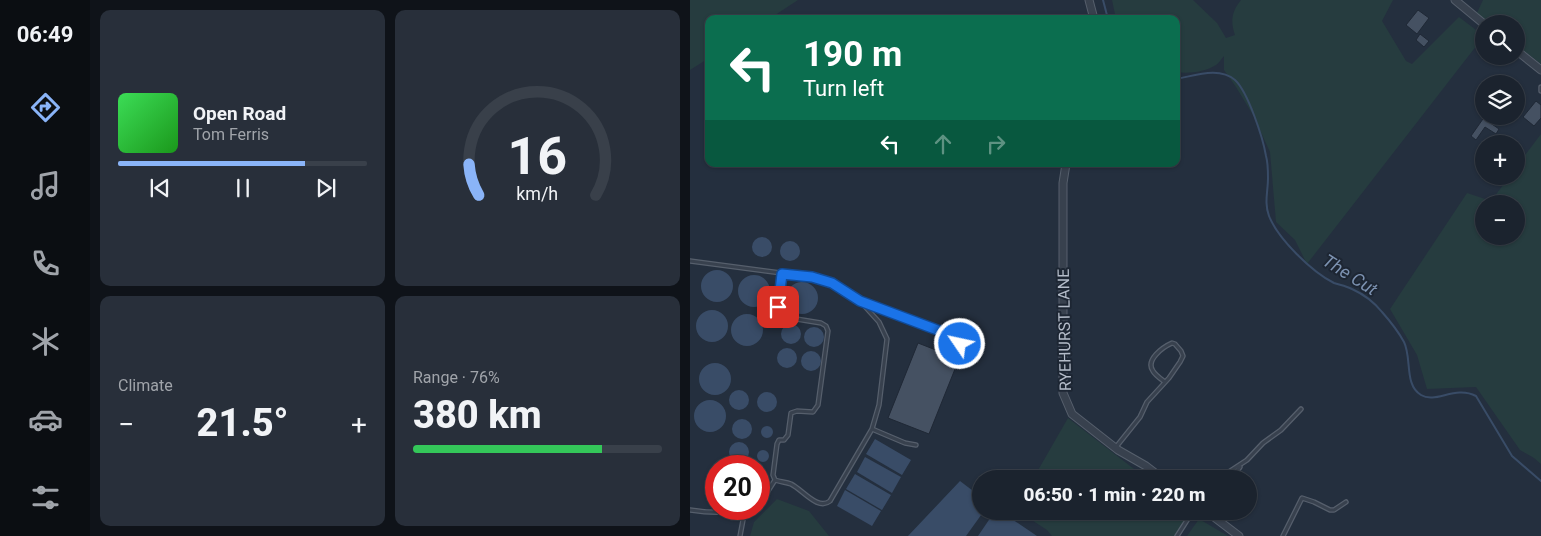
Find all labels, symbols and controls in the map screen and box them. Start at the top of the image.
map controls [1475,15,1525,245]
button: search [1475,15,1525,65]
text: 06:49 [17,22,73,47]
text: 190 m [803,34,902,75]
icon: left [720,35,785,100]
button: layers [1475,75,1525,125]
text: Turn left [803,76,884,101]
icon: directions [28,90,63,125]
text: Open Road [193,102,286,125]
text: Tom Ferris [193,125,269,144]
text: 16 [508,126,567,187]
icon: left [876,130,904,158]
icon: ahead [929,130,957,158]
icon: right [982,130,1010,158]
button: + [1475,135,1525,185]
icon: music [28,168,63,203]
icon: previous [146,174,174,202]
icon: pause [229,174,257,202]
icon: next [312,174,340,202]
text: km/h [517,183,558,204]
button: − [1475,195,1525,245]
icon: phone [28,246,63,281]
water label: The Cut [1319,250,1382,300]
street label: RYEHURST LANE [1054,269,1075,391]
pin [757,286,799,328]
icon: arrive [764,293,792,321]
position arrow [933,317,985,369]
icon: climate [28,324,63,359]
text: Range · 76% [413,368,500,387]
text: Climate [118,376,173,395]
text: 380 km [413,393,542,437]
text: 21.5° [197,401,289,445]
icon: car [28,402,63,437]
text: − [118,408,134,441]
text: + [351,408,367,441]
speed limit sign: 20 [705,455,770,520]
icon: filters [28,480,63,515]
text: 06:50 · 1 min · 220 m [1023,483,1206,506]

